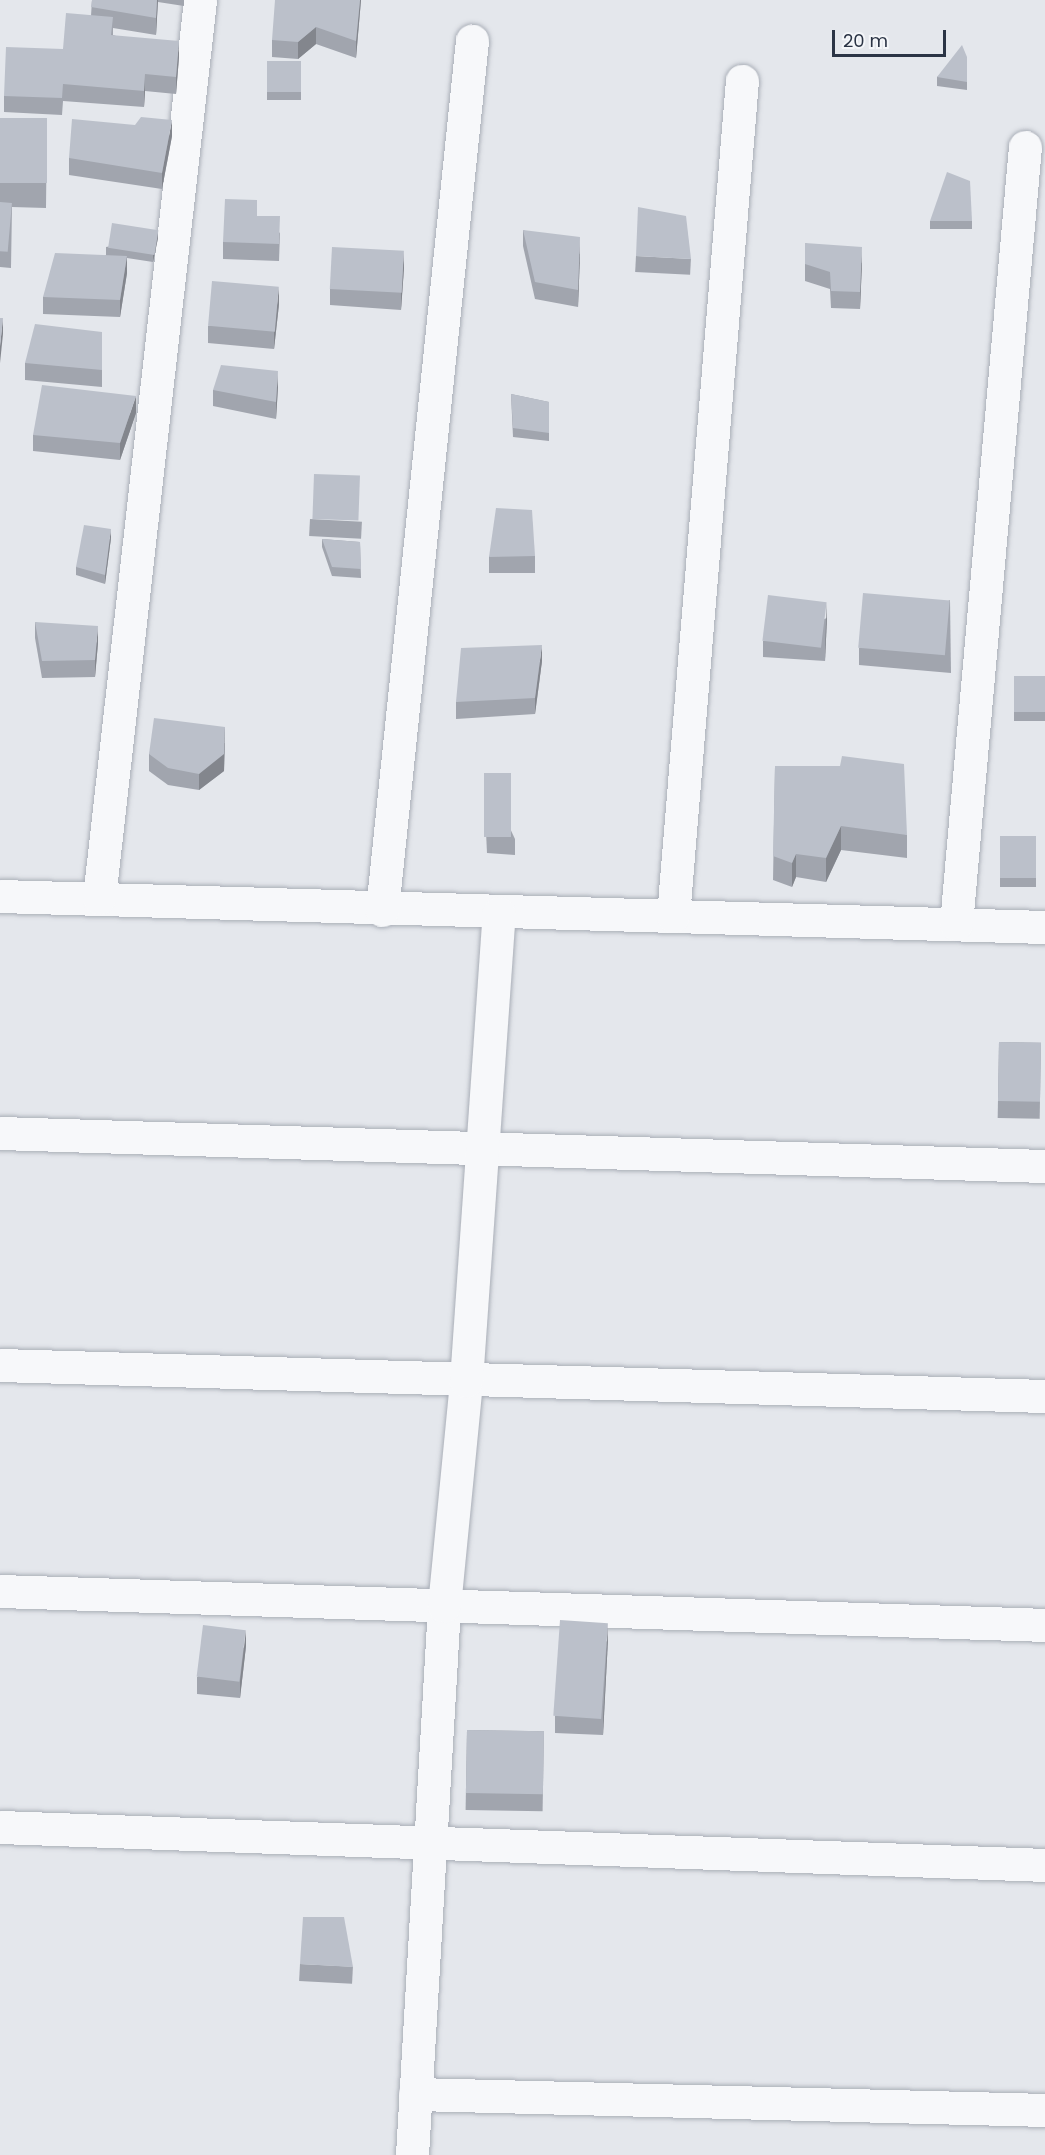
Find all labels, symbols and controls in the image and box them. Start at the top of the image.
scale bar [835,18,949,56]
text: 20 m [843,28,888,53]

